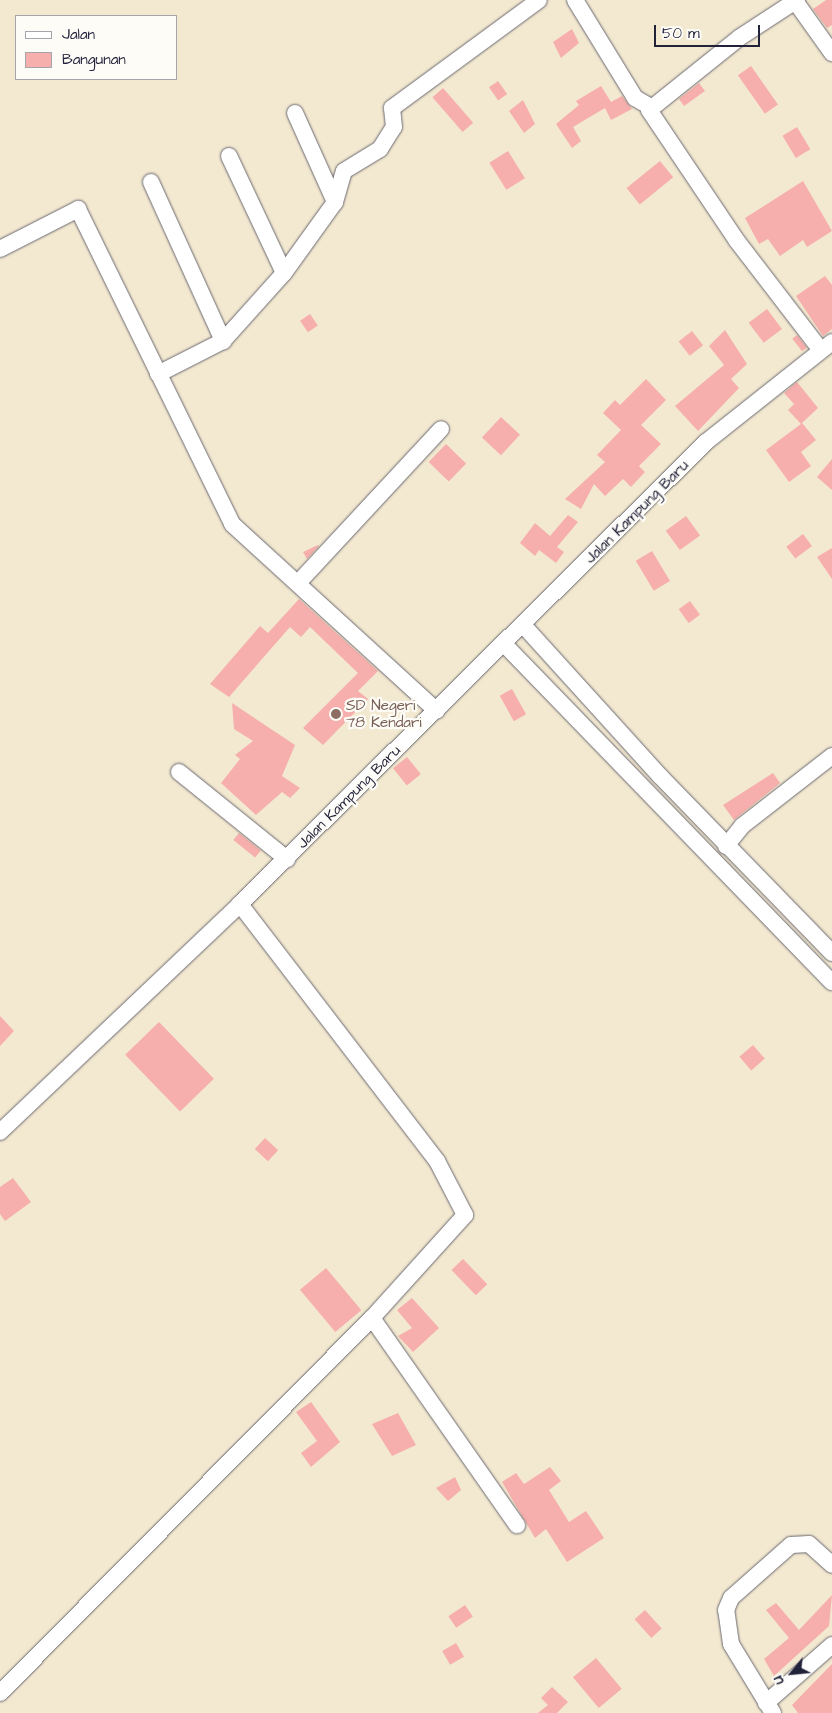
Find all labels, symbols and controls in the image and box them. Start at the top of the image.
legend [15,15,178,80]
scale bar [657,15,763,47]
text: 50 m [662,23,700,44]
text: Jalan [62,24,95,45]
text: Bangunan [62,49,126,70]
street label: Jalan Kampung Baru [582,457,692,567]
place label: SD Negeri 78 Kendari [346,696,422,731]
marker: SD Negeri 78 Kendari [330,708,342,720]
street label: Jalan Kampung Baru [294,742,404,852]
north arrow [767,1648,817,1698]
text: U [768,1672,789,1688]

